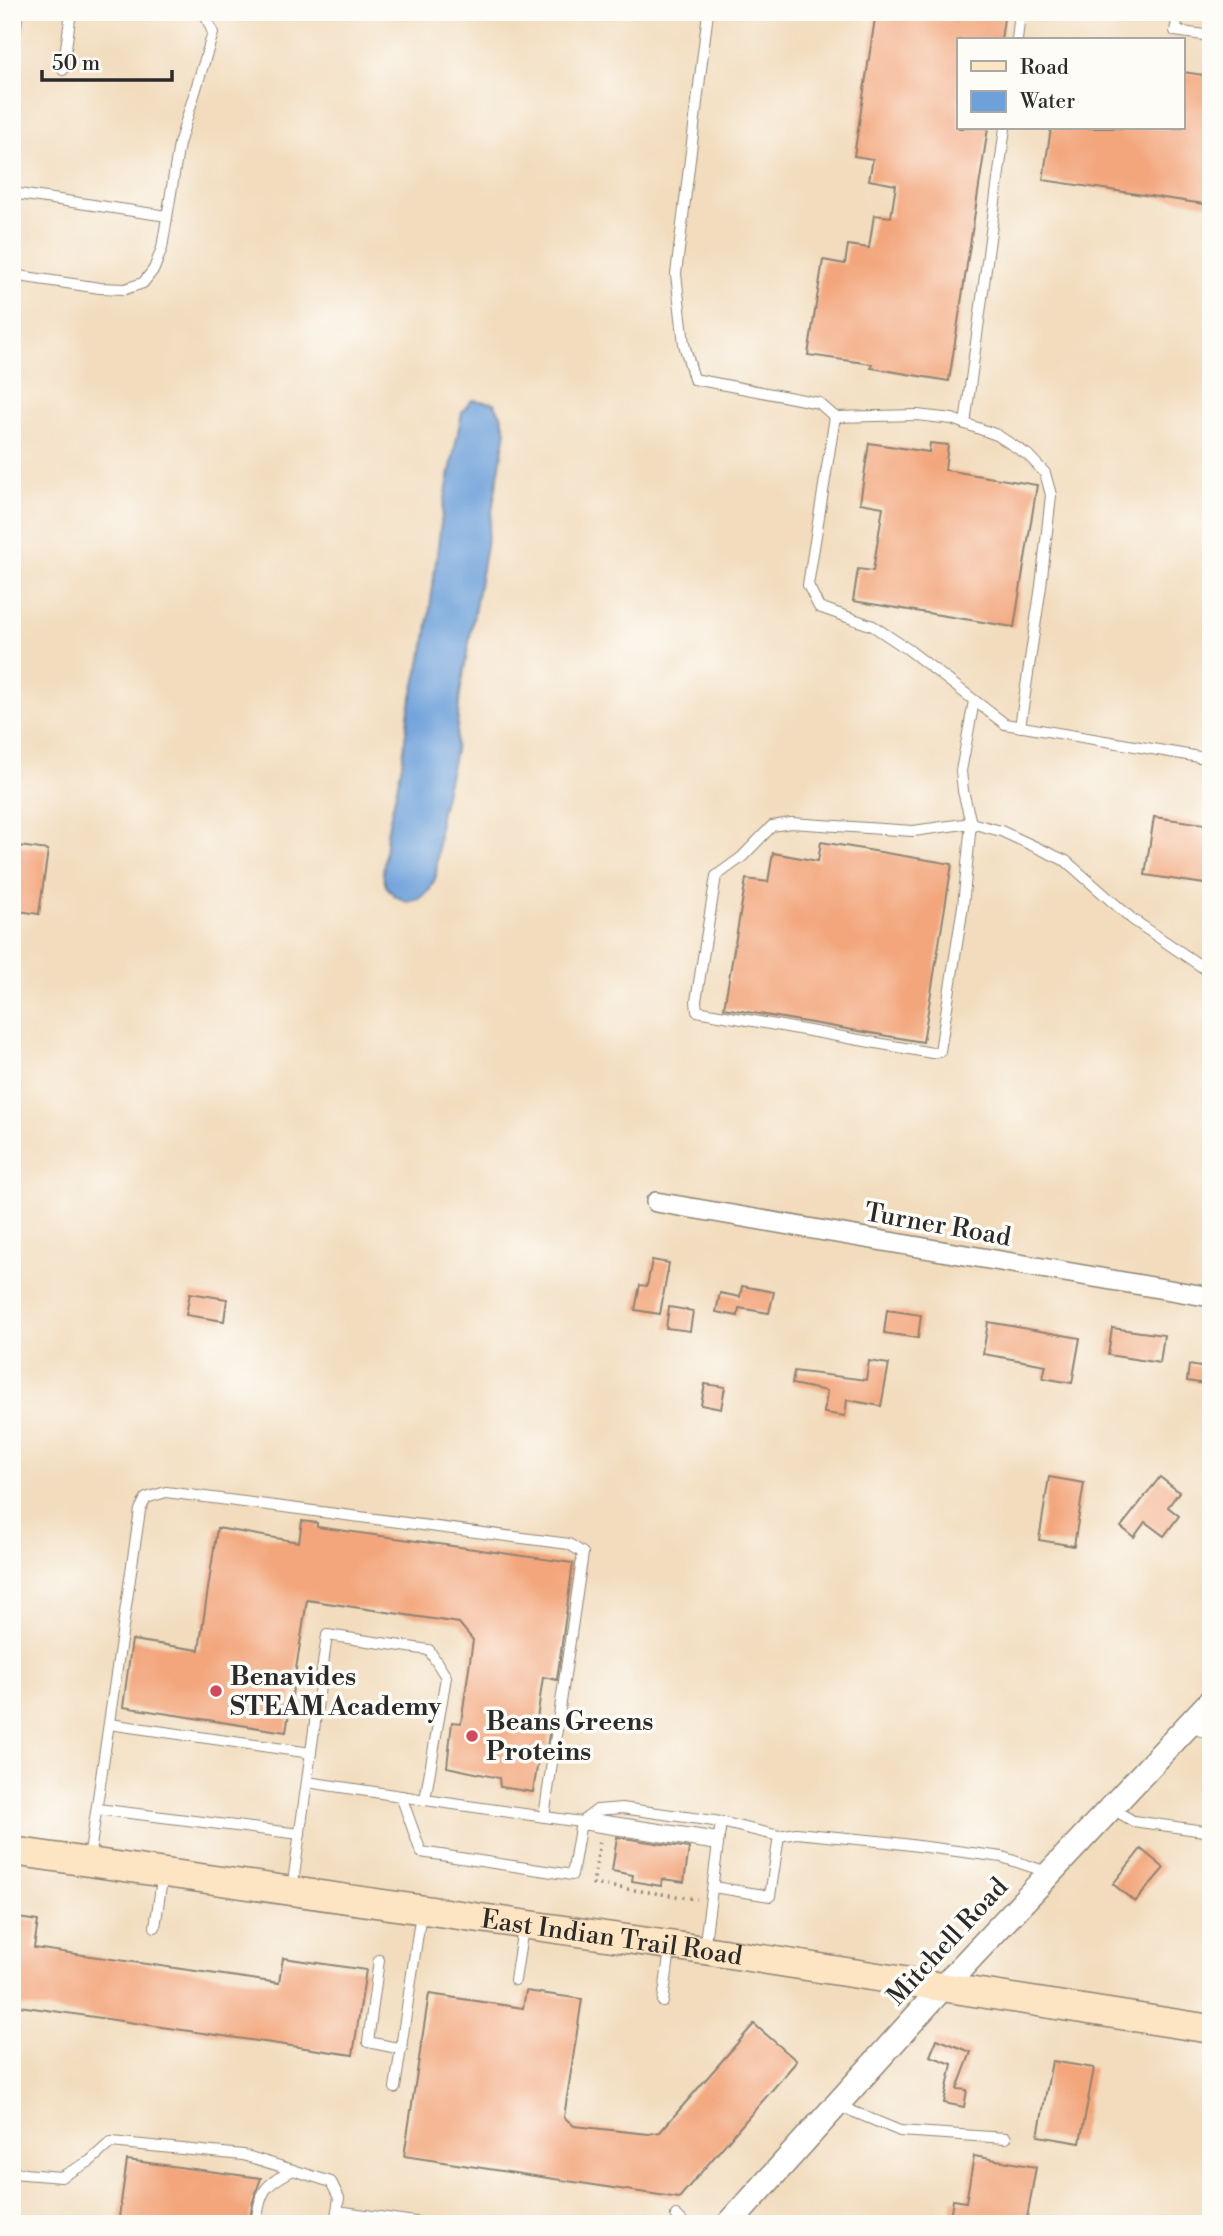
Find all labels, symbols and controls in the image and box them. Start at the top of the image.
scale bar [42,38,172,82]
legend [957,38,1184,130]
text: 50 m [52,51,100,77]
text: Road [1020,55,1069,81]
text: Water [1019,89,1075,115]
street label: Turner Road [862,1196,1014,1254]
place label: Benavides STEAM Academy [230,1661,442,1723]
marker: Benavides STEAM Academy [208,1683,224,1699]
place label: Beans Greens Proteins [486,1706,653,1768]
marker: Beans Greens Proteins [464,1728,480,1744]
street label: Mitchell Road [881,1871,1015,2012]
street label: East Indian Trail Road [479,1903,745,1973]

